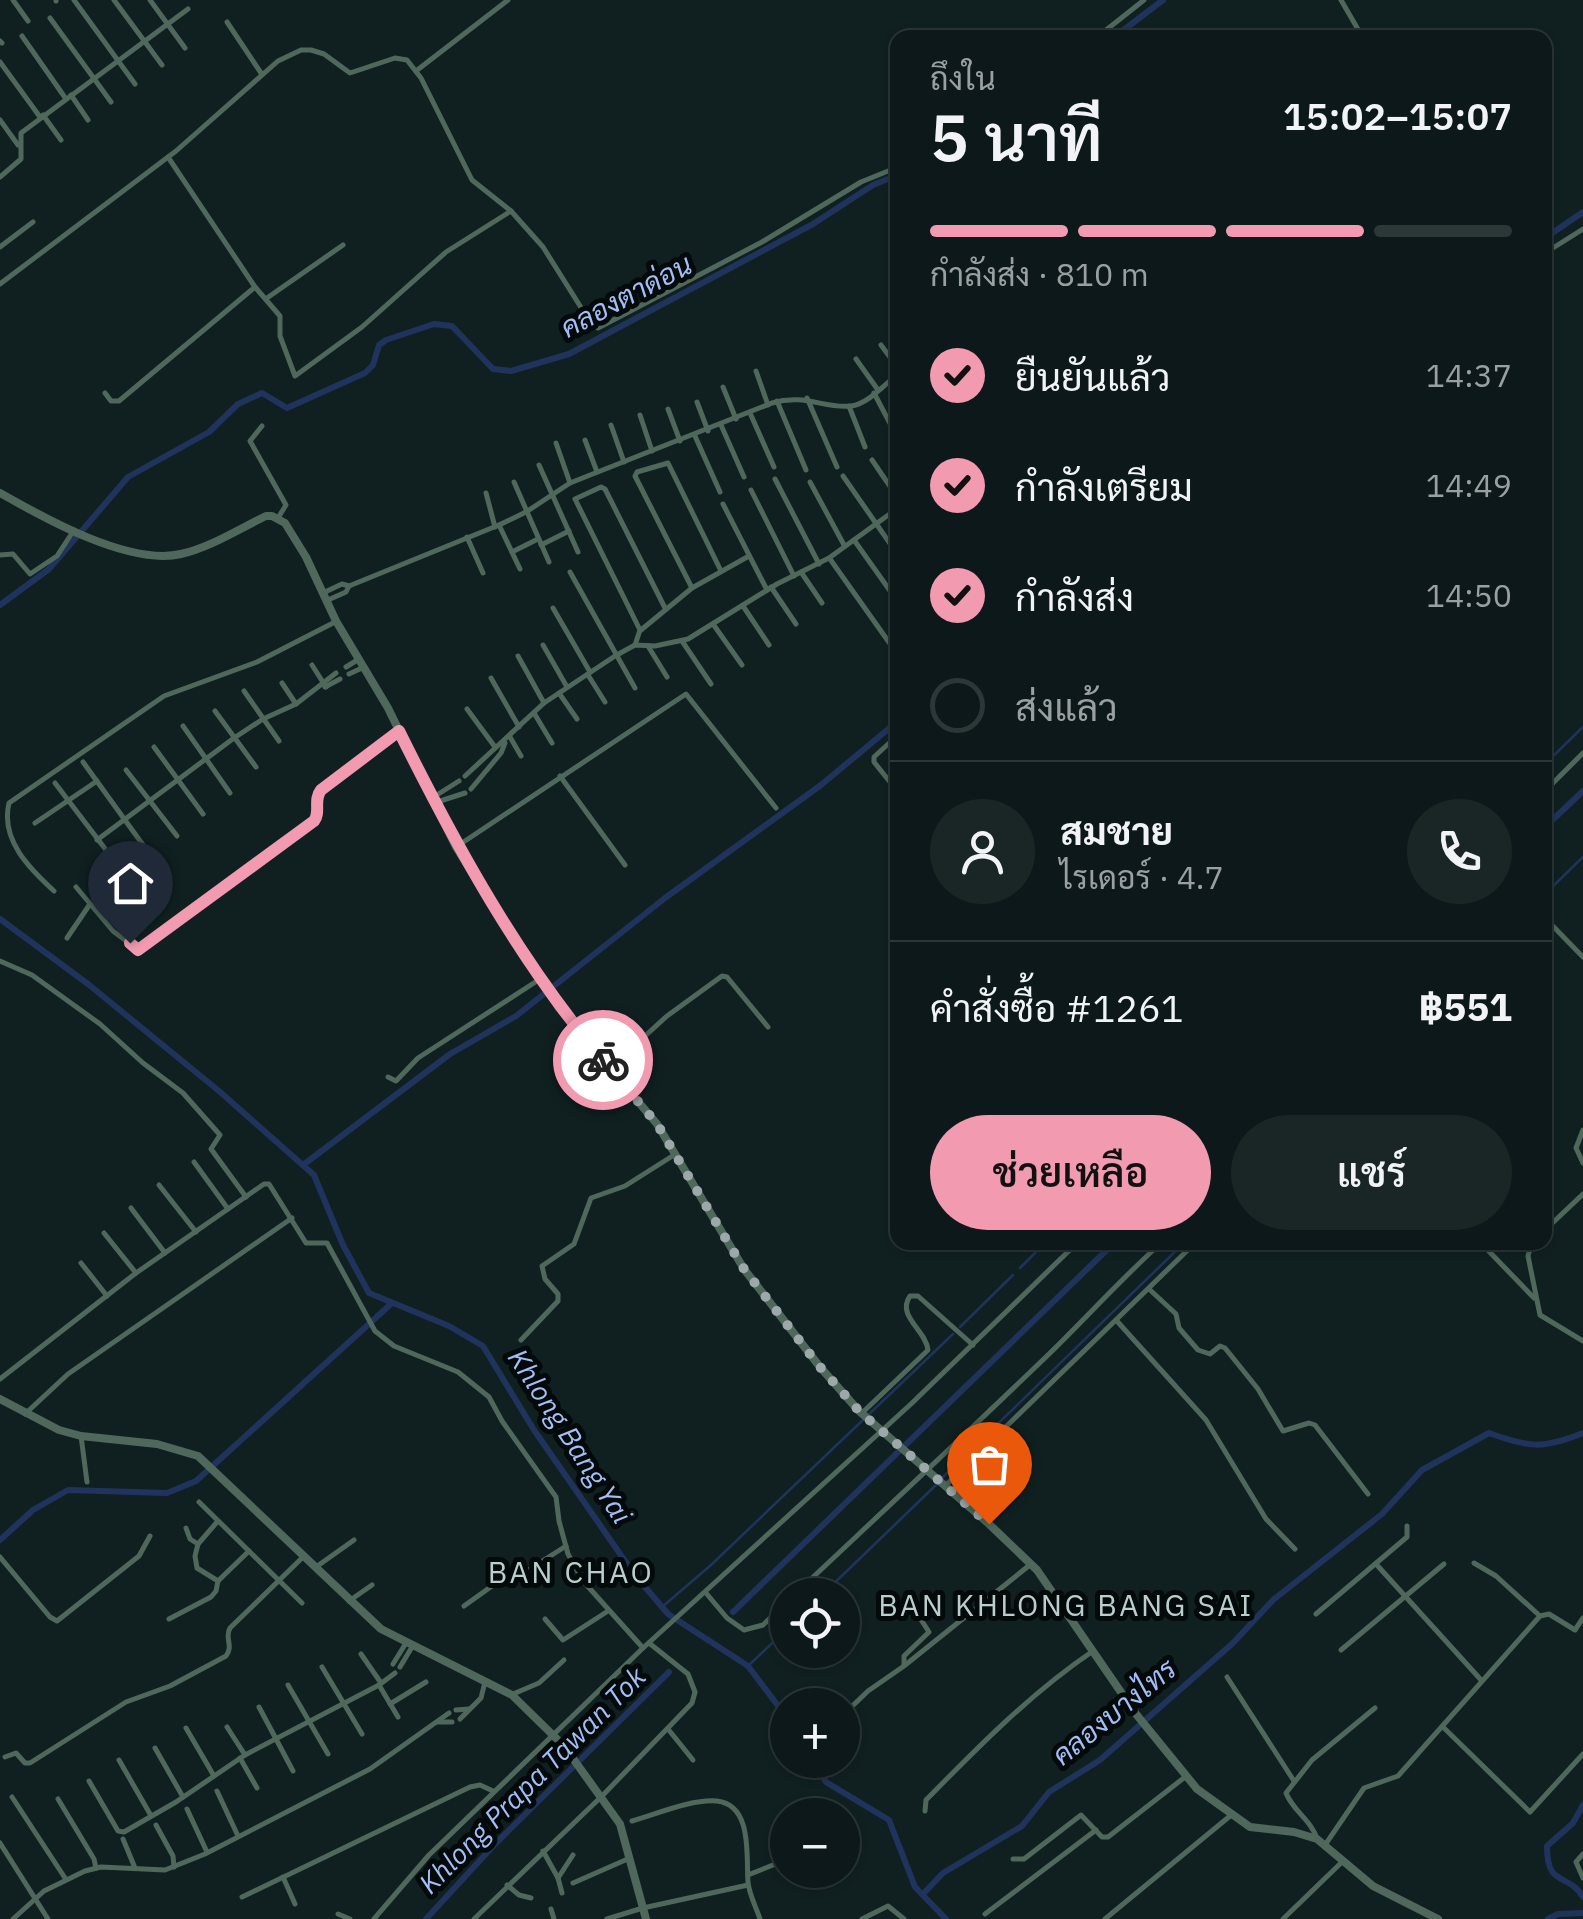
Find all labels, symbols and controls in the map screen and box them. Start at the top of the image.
text: ถึงใน [930,57,996,99]
text: 15:02–15:07 [1283,91,1512,140]
text: 5 นาที [930,94,1103,179]
water label: คลองตาด่อน [554,245,698,346]
text: กำลังส่ง · 810 m [930,253,1149,295]
icon: check [930,348,985,403]
text: ยืนยันแล้ว [1015,352,1170,401]
text: 14:37 [1426,354,1512,396]
icon: check [930,458,985,513]
text: กำลังเตรียม [1015,462,1193,511]
text: 14:49 [1426,464,1512,506]
icon: check [930,568,985,623]
text: กำลังส่ง [1015,572,1134,621]
text: 14:50 [1426,574,1512,616]
text: ส่งแล้ว [1015,682,1118,731]
button: person [930,799,1035,904]
button: phone [1407,799,1512,904]
text: สมชาย [1060,806,1173,855]
pin [88,841,173,944]
icon: home [103,856,158,911]
text: ไรเดอร์ · 4.7 [1060,856,1224,898]
text: ฿551 [1418,982,1512,1031]
text: คำสั่งซื้อ #1261 [930,983,1184,1032]
courier [553,1010,653,1110]
icon: bike [576,1033,631,1088]
button: ช่วยเหลือ [930,1115,1211,1230]
button: แชร์ [1231,1115,1512,1230]
water label: Khlong Bang Yai [500,1341,641,1531]
pin [947,1422,1032,1525]
icon: bag [962,1437,1017,1492]
district label: BAN CHAO [488,1552,654,1591]
map controls [770,1578,860,1888]
button: locate [770,1578,860,1668]
district label: BAN KHLONG BANG SAI [878,1585,1254,1624]
water label: คลองบางไทร [1044,1649,1185,1773]
water label: Khlong Prapa Tawan Tok [410,1658,653,1901]
button: + [770,1688,860,1778]
button: − [770,1798,860,1888]

